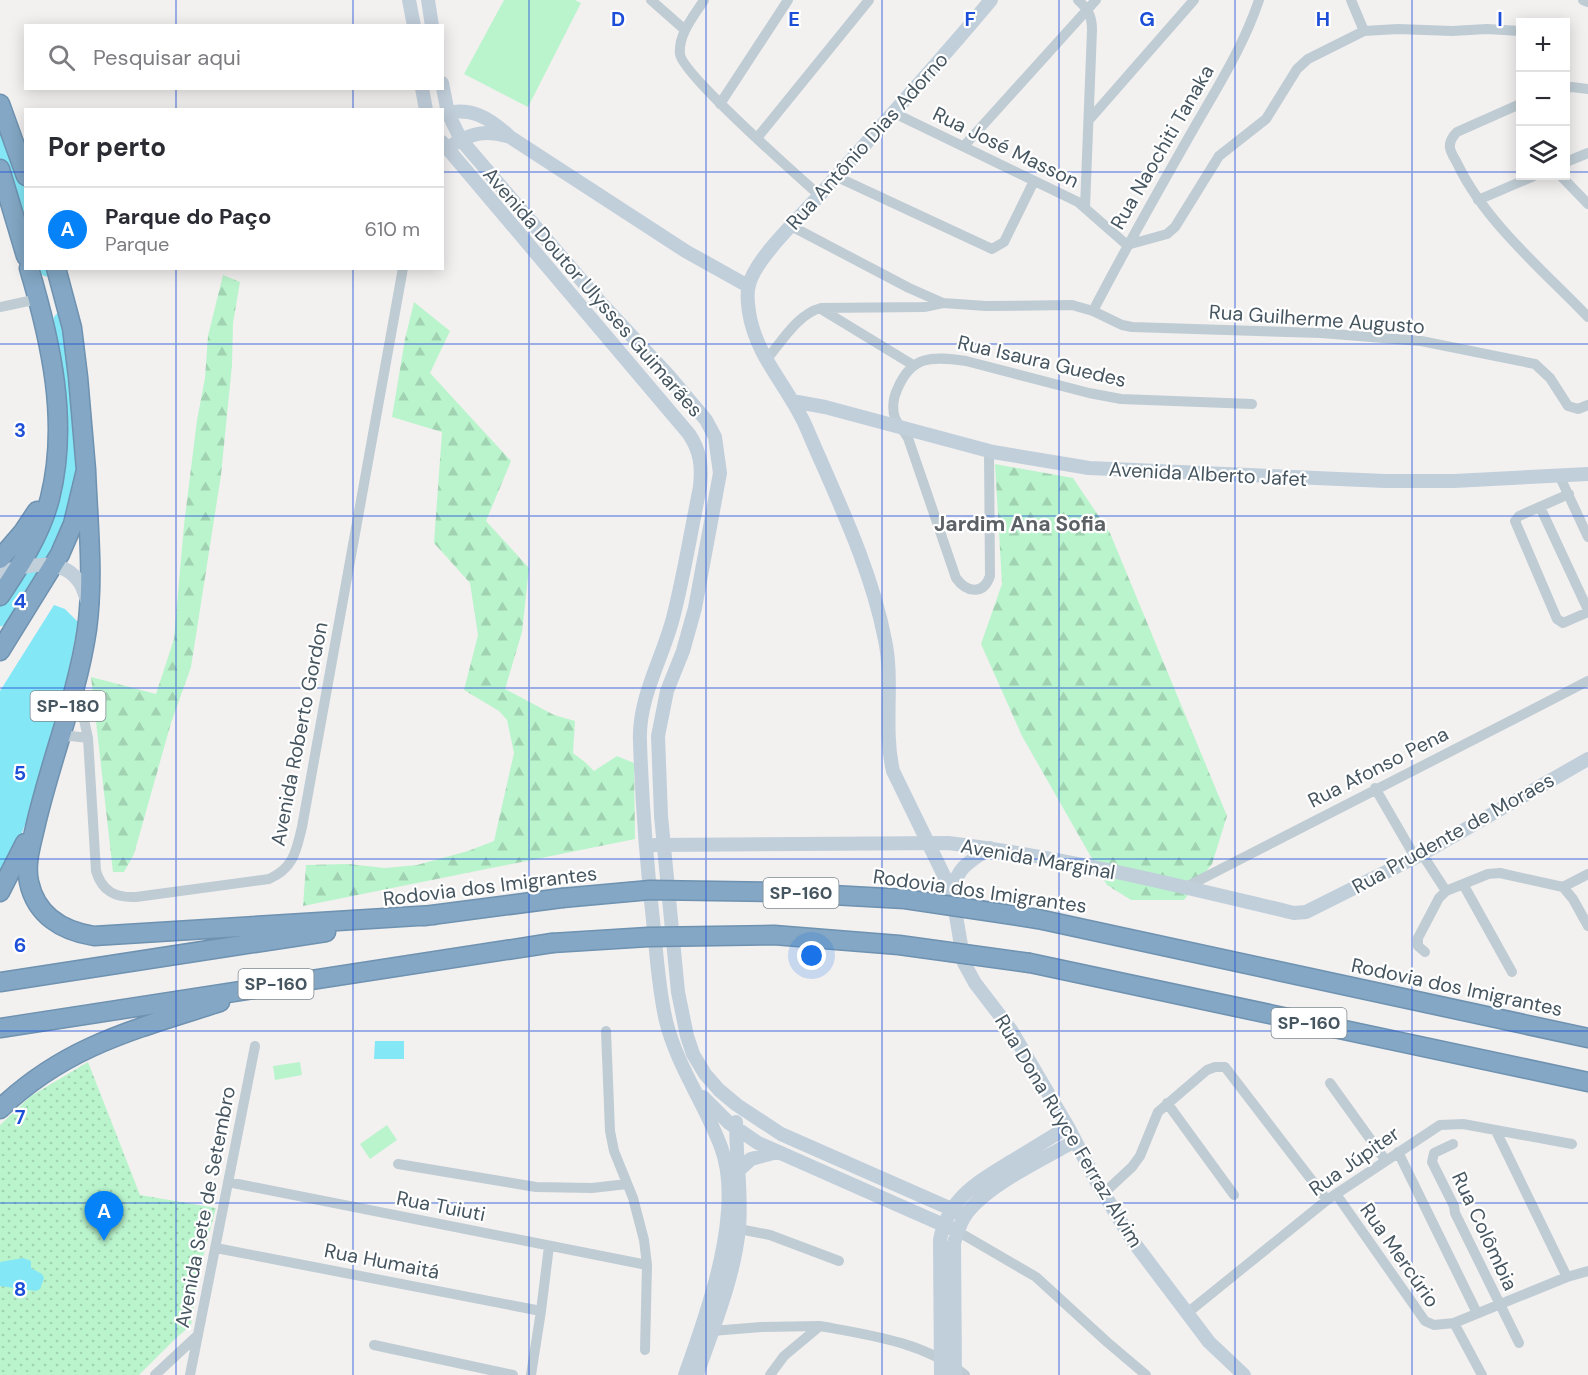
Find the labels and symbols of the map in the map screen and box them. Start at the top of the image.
text: D [611,6,625,32]
text: E [788,6,800,32]
text: F [964,6,976,32]
text: G [1139,6,1155,32]
text: H [1316,6,1330,32]
text: I [1497,6,1503,32]
street label: Rua Antônio Dias Adorno [780,47,954,235]
street label: Rua Naochiti Tanaka [1104,60,1220,234]
street label: Rua José Masson [929,100,1083,194]
street label: Avenida Doutor Ulysses Guimarães [477,162,709,422]
street label: Rua Guilherme Augusto [1208,298,1426,340]
street label: Rua Isaura Guedes [955,329,1129,393]
text: 3 [14,417,26,443]
street label: Avenida Alberto Jafet [1108,456,1308,492]
district label: Jardim Ana Sofia [934,510,1106,538]
text: 4 [14,588,27,614]
street label: Avenida Roberto Gordon [265,620,333,848]
road number: SP-180 [31,691,106,721]
street label: Rua Afonso Pena [1303,720,1453,814]
text: 5 [14,760,26,786]
street label: Rua Prudente de Moraes [1347,767,1559,899]
street label: Avenida Marginal [959,833,1117,885]
street label: Rodovia dos Imigrantes [381,860,599,912]
street label: Rodovia dos Imigrantes [871,863,1089,919]
road number: SP-160 [764,878,838,908]
text: 6 [14,932,26,958]
your location [797,941,826,970]
street label: Rodovia dos Imigrantes [1349,952,1565,1022]
road number: SP-160 [238,969,314,999]
road number: SP-160 [1272,1008,1346,1038]
street label: Rua Dona Ruyce Ferraz Alvim [989,1010,1149,1252]
street label: Avenida Sete de Setembro [169,1084,241,1330]
text: 7 [15,1104,26,1130]
street label: Rua Júpiter [1304,1120,1404,1202]
street label: Rua Colômbia [1446,1167,1524,1295]
street label: Rua Tuiuti [394,1185,488,1227]
pin: A [84,1192,124,1241]
street label: Rua Mercúrio [1354,1198,1446,1312]
street label: Rua Humaitá [322,1237,442,1285]
text: 8 [14,1276,26,1302]

